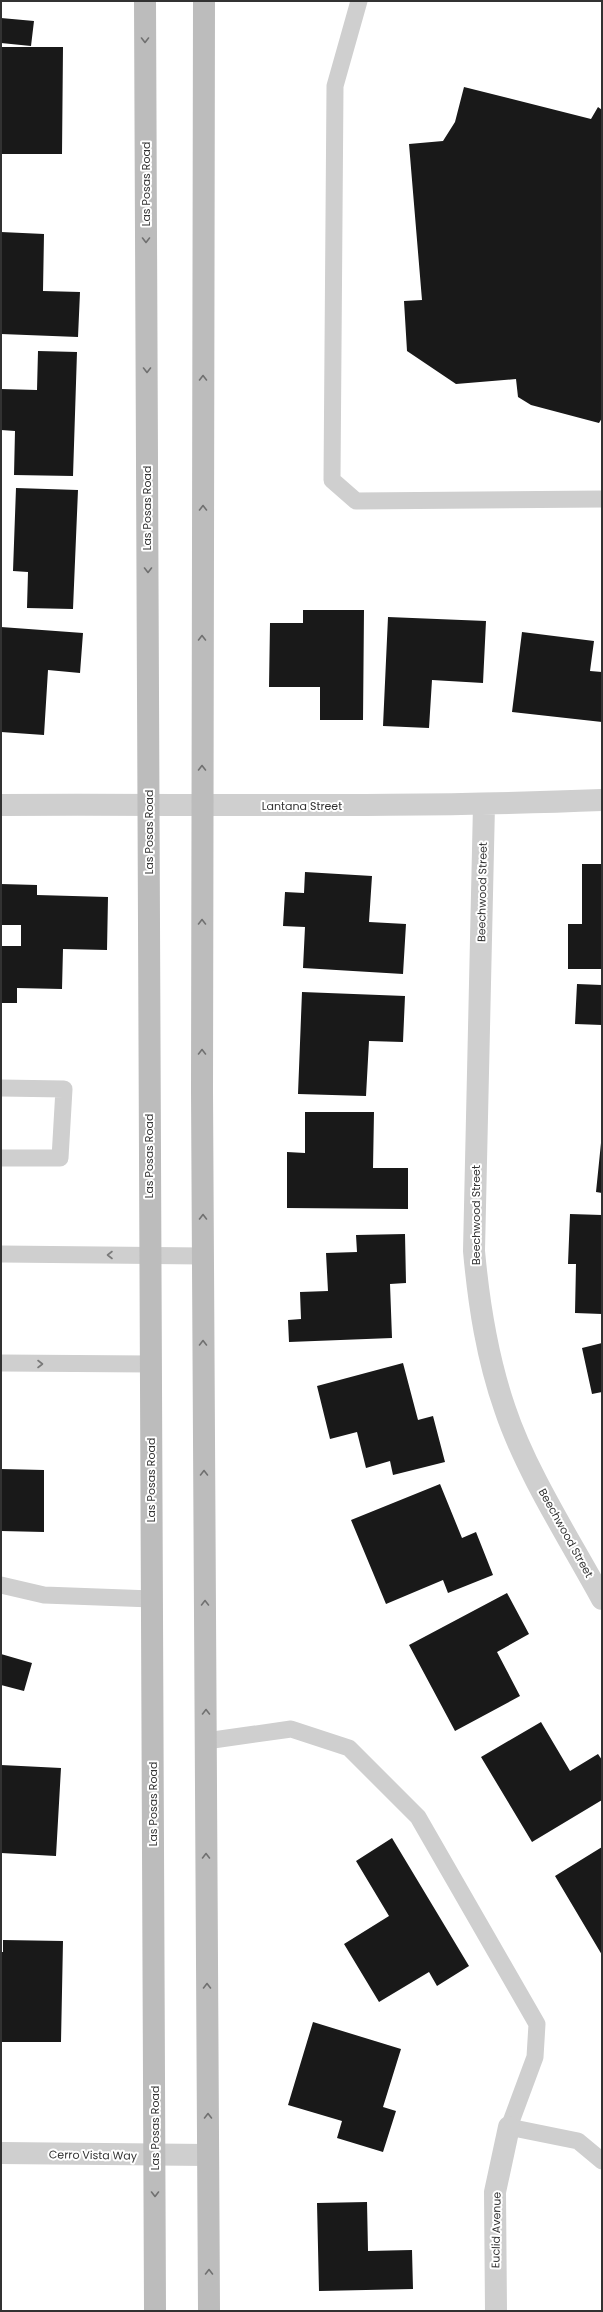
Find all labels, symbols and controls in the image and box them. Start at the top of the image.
one-way arrow [141,37,149,43]
street label: Las Posas Road [138,142,154,226]
one-way arrow [142,237,150,243]
one-way arrow [143,367,151,373]
one-way arrow [199,375,207,381]
street label: Las Posas Road [139,466,155,550]
one-way arrow [199,505,207,511]
one-way arrow [144,567,152,573]
one-way arrow [198,635,206,641]
one-way arrow [198,765,206,771]
street label: Las Posas Road [141,790,157,874]
street label: Lantana Street [262,798,342,814]
street label: Beechwood Street [473,842,491,942]
one-way arrow [198,919,206,925]
one-way arrow [198,1049,206,1055]
street label: Las Posas Road [141,1114,157,1198]
street label: Beechwood Street [468,1165,484,1265]
one-way arrow [199,1214,207,1220]
one-way arrow [107,1251,113,1259]
one-way arrow [199,1340,207,1346]
one-way arrow [37,1359,43,1368]
street label: Las Posas Road [143,1438,159,1522]
one-way arrow [200,1470,208,1476]
street label: Beechwood Street [535,1485,597,1581]
one-way arrow [201,1600,209,1606]
one-way arrow [201,1709,210,1715]
street label: Las Posas Road [145,1762,161,1846]
one-way arrow [202,1853,210,1859]
one-way arrow [203,1983,211,1989]
street label: Las Posas Road [147,2086,163,2170]
one-way arrow [204,2113,212,2119]
street label: Cerro Vista Way [49,2146,138,2164]
one-way arrow [151,2191,159,2197]
street label: Euclid Avenue [487,2191,505,2268]
one-way arrow [205,2269,213,2275]

